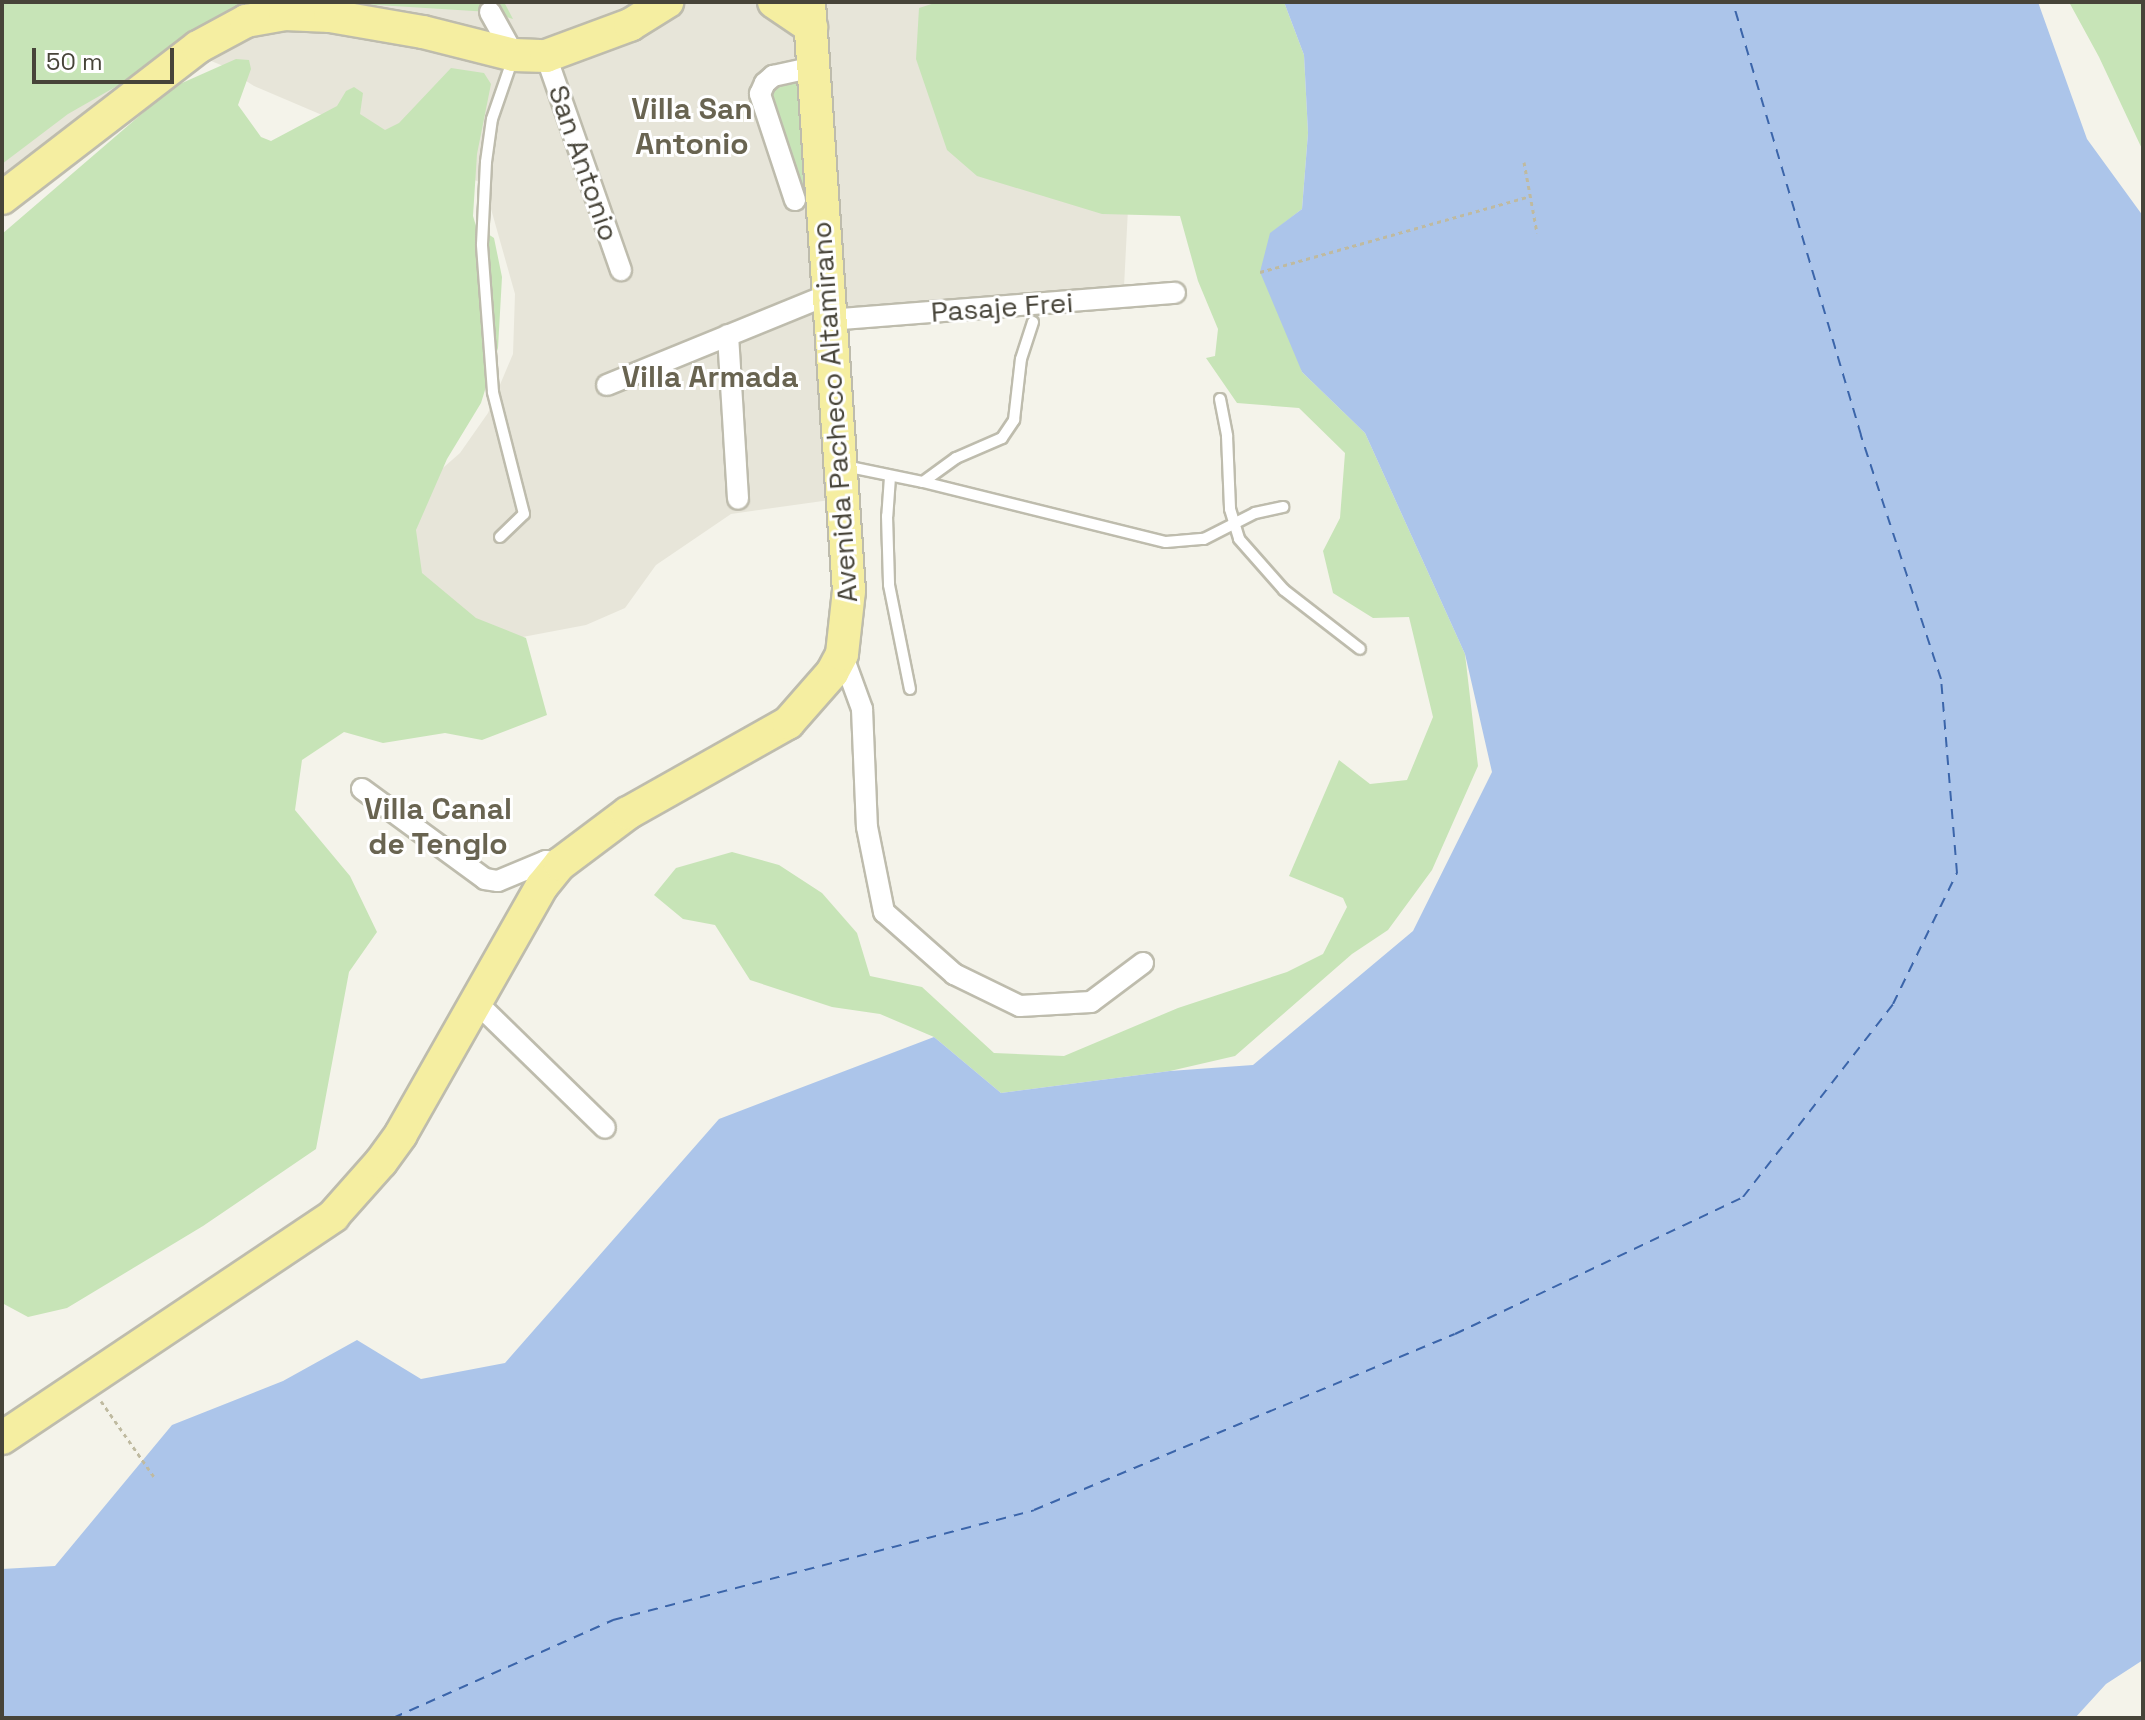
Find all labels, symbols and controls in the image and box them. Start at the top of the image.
scale bar [36,32,178,82]
text: 50 m [46,46,103,77]
street label: San Antonio [542,80,626,246]
district label: Villa San Antonio [631,91,753,162]
street label: Avenida Pacheco Altamirano [804,220,864,604]
street label: Pasaje Frei [930,285,1074,329]
district label: Villa Armada [621,359,799,395]
district label: Villa Canal de Tenglo [364,791,512,862]

